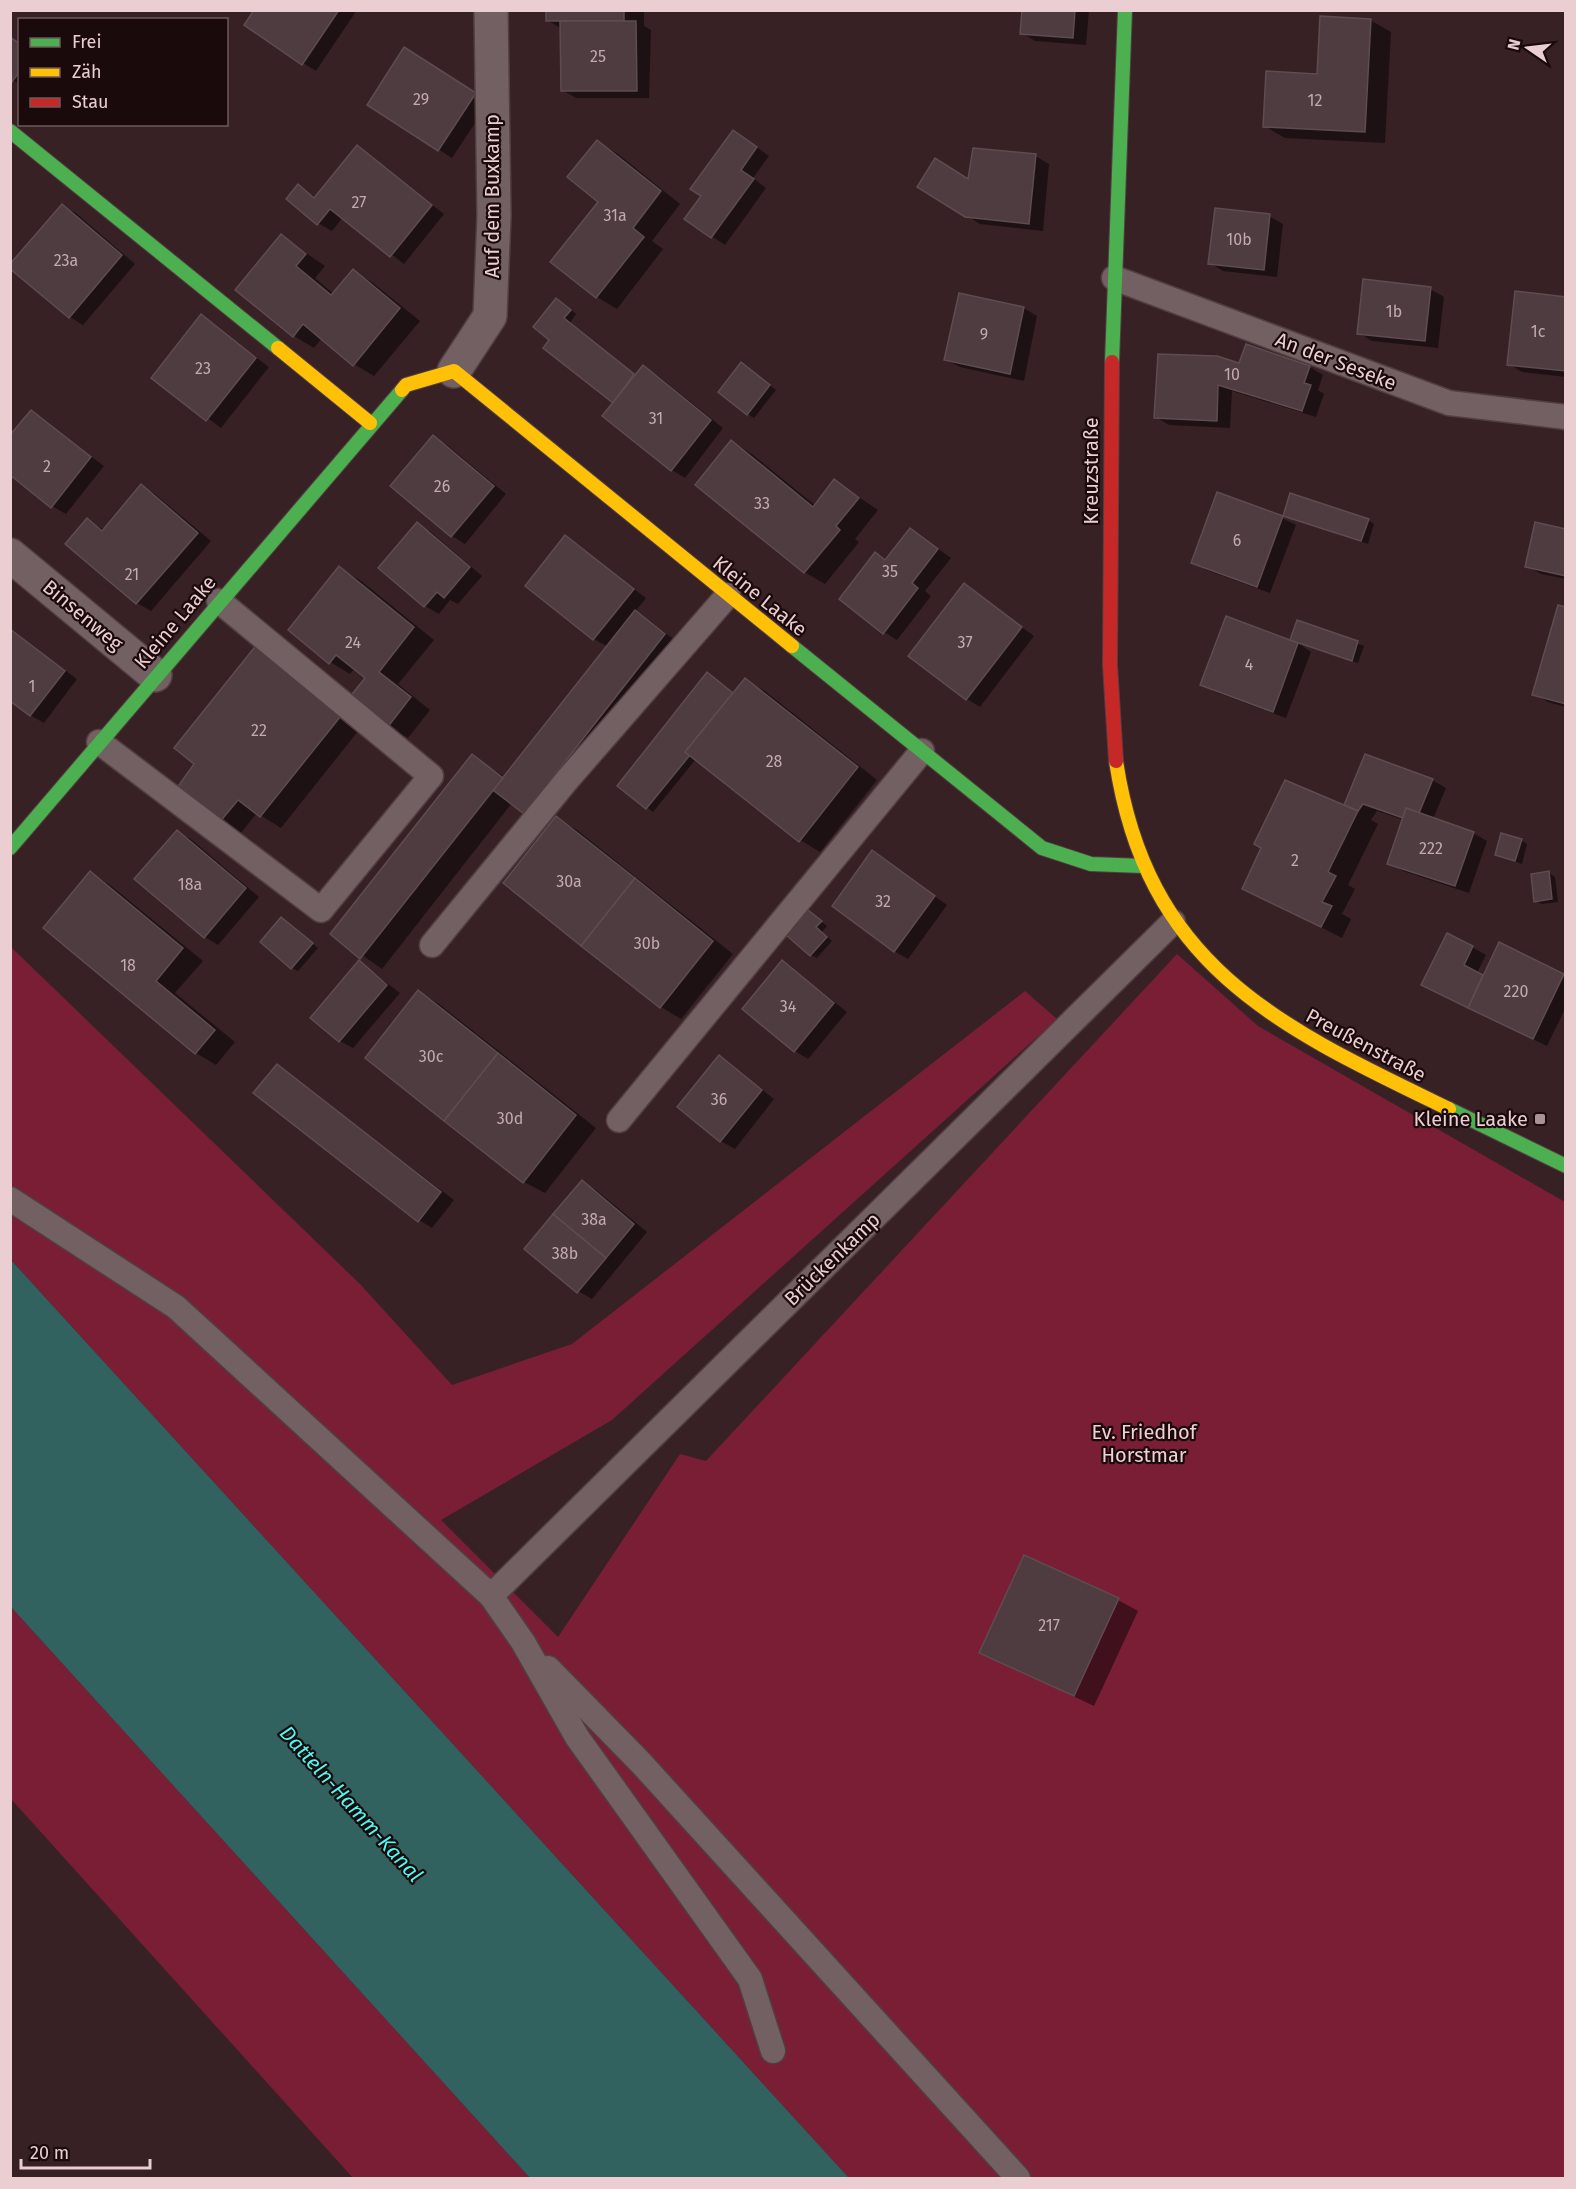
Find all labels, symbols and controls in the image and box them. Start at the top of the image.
legend [18,18,228,126]
north arrow [1498,18,1558,78]
text: Frei [72,31,102,53]
text: N [1503,37,1524,52]
house number: 25 [590,47,606,66]
text: Zäh [72,61,101,83]
house number: 29 [413,90,429,109]
text: Stau [72,91,108,113]
house number: 12 [1308,91,1322,110]
street label: Auf dem Buxkamp [480,114,504,278]
house number: 27 [352,193,366,212]
house number: 31a [603,206,627,225]
house number: 10b [1226,230,1252,249]
house number: 23a [54,251,78,270]
house number: 1b [1386,302,1402,321]
house number: 1c [1531,322,1546,341]
house number: 9 [980,325,988,344]
street label: An der Seseke [1272,327,1400,395]
house number: 23 [195,359,211,378]
house number: 10 [1224,365,1240,384]
house number: 31 [649,409,663,428]
street label: Kreuzstraße [1079,417,1103,525]
house number: 2 [43,457,51,476]
house number: 26 [434,477,450,496]
house number: 33 [754,494,770,513]
house number: 6 [1233,531,1241,550]
street label: Kleine Laake [708,551,812,641]
house number: 35 [882,562,898,581]
house number: 21 [125,565,139,584]
street label: Kleine Laake [129,570,221,674]
street label: Binsenweg [38,575,128,656]
house number: 24 [345,633,361,652]
house number: 37 [957,633,973,652]
house number: 4 [1245,655,1254,674]
house number: 1 [29,677,35,696]
house number: 22 [251,721,267,740]
house number: 28 [766,752,783,771]
house number: 222 [1419,839,1443,858]
house number: 2 [1291,851,1299,870]
house number: 30a [556,872,582,891]
house number: 18a [178,875,202,894]
house number: 32 [875,892,891,911]
house number: 30b [634,934,660,953]
house number: 18 [120,956,136,975]
house number: 220 [1504,982,1528,1001]
house number: 34 [780,997,797,1016]
street label: Preußenstraße [1302,1003,1430,1087]
house number: 30c [419,1047,444,1066]
house number: 36 [711,1090,727,1109]
place label: Kleine Laake [1414,1107,1528,1131]
house number: 30d [497,1109,523,1128]
marker: Kleine Laake [1533,1112,1547,1126]
street label: Brückenkamp [779,1207,885,1311]
house number: 38a [581,1210,607,1229]
house number: 38b [552,1244,578,1263]
park label: Ev. Friedhof Horstmar [1092,1420,1198,1467]
house number: 217 [1038,1616,1060,1635]
water label: Datteln-Hamm-Kanal [274,1720,428,1888]
scale bar [21,2132,150,2170]
text: 20 m [30,2142,69,2164]

